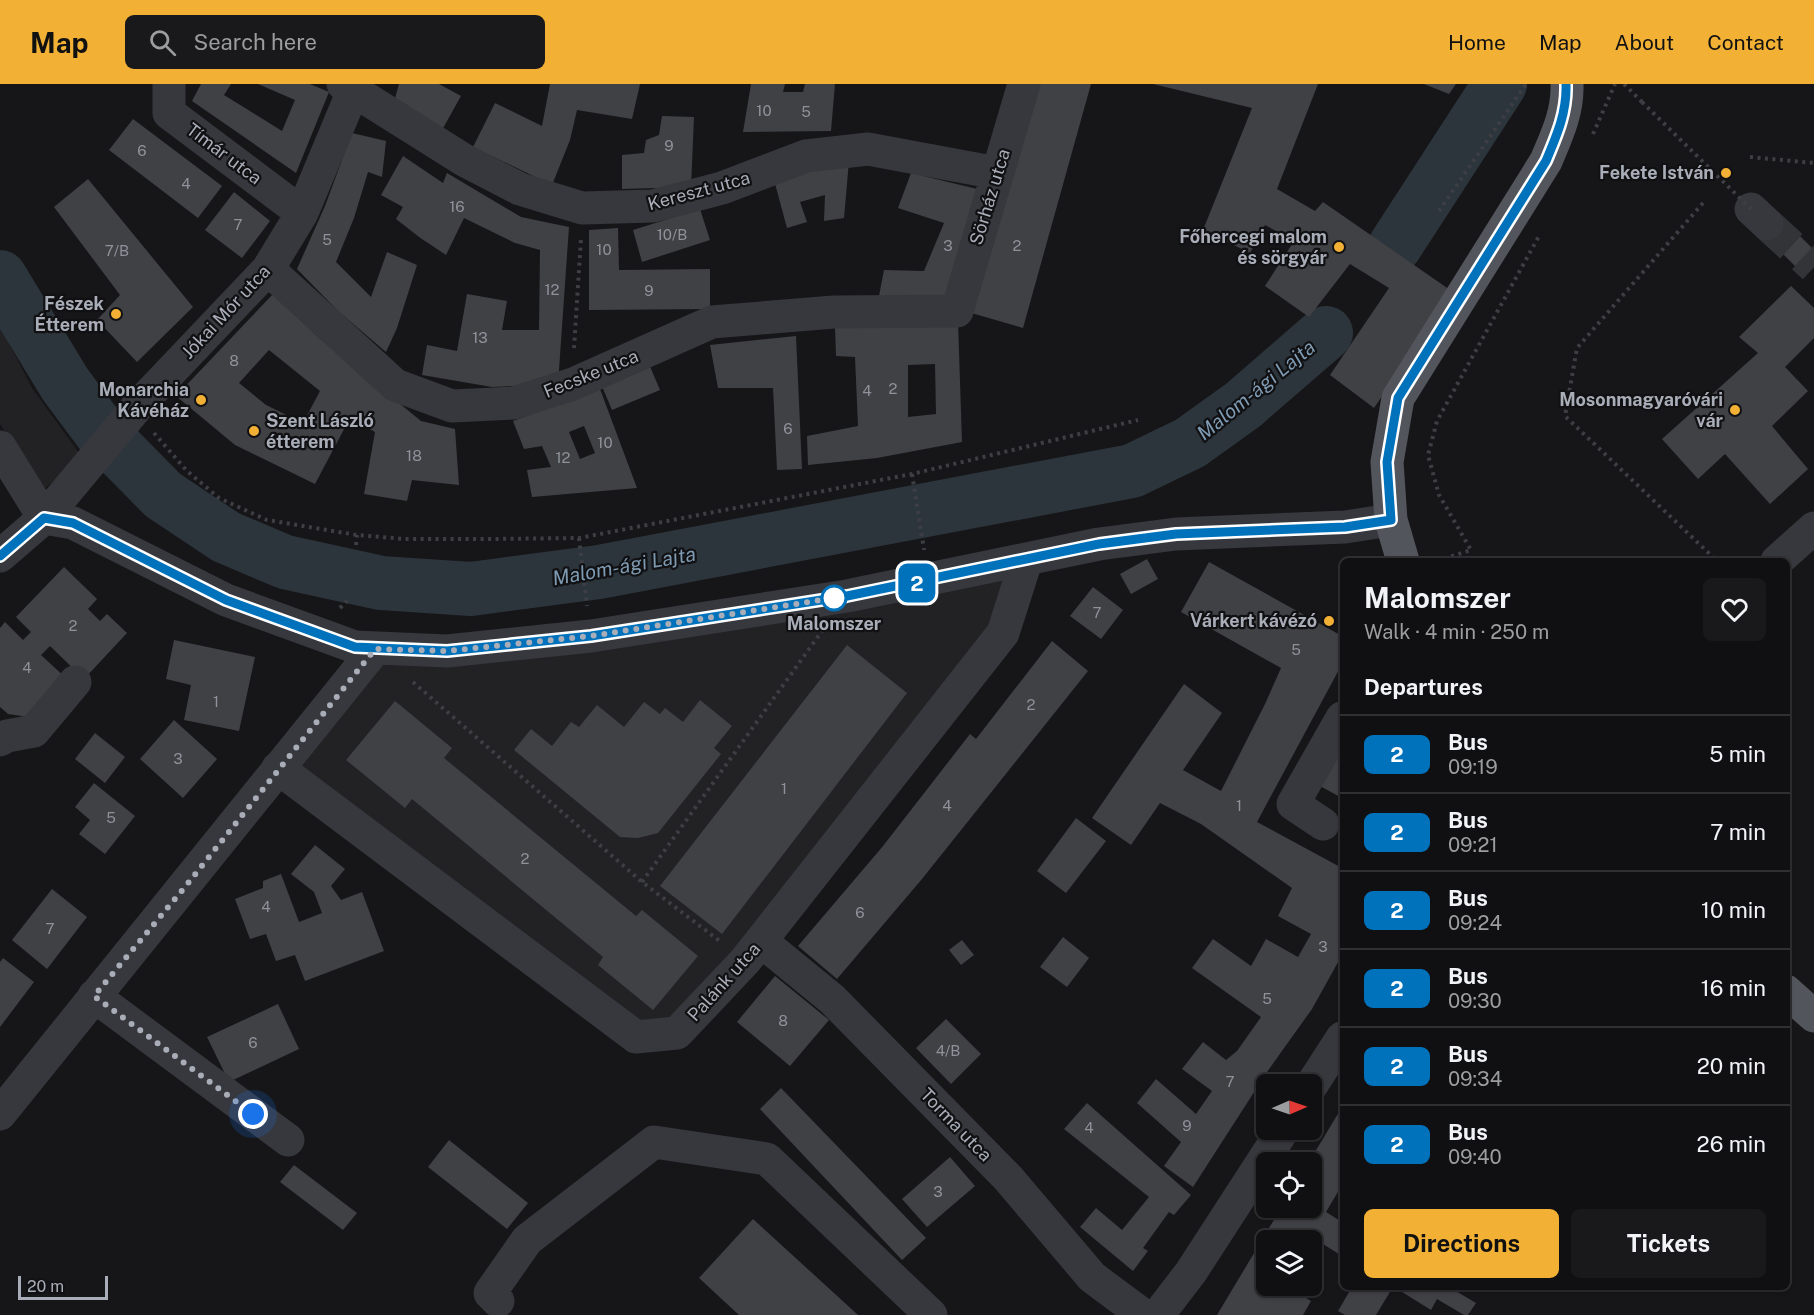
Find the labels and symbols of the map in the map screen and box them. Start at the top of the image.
house number: 10 [756,102,772,119]
house number: 5 [801,103,811,120]
street label: Tímár utca [183,119,266,189]
house number: 9 [664,137,674,154]
house number: 6 [137,142,147,159]
street label: Sörház utca [965,146,1014,247]
place label: Fekete István [1599,162,1714,183]
marker: Fekete István [1719,166,1733,180]
street label: Kereszt utca [645,167,752,214]
house number: 4 [181,175,191,192]
house number: 16 [449,198,465,215]
house number: 7 [233,216,243,233]
house number: 10/B [657,226,687,243]
place label: Főhercegi malom és sörgyár [1179,226,1328,268]
house number: 5 [322,231,332,248]
house number: 3 [943,237,953,254]
house number: 2 [1013,237,1022,254]
marker: Főhercegi malom és sörgyár [1332,240,1346,254]
house number: 10 [596,241,612,258]
house number: 7/B [105,242,129,259]
street label: Jókai Mór utca [177,261,274,363]
house number: 12 [544,281,560,298]
house number: 9 [644,282,654,299]
place label: Fészek Étterem [35,293,105,335]
marker: Fészek Étterem [109,307,123,321]
house number: 13 [472,329,488,346]
water label: Malom-ági Lajta [1192,335,1320,445]
street label: Fecske utca [540,345,641,402]
house number: 8 [229,352,239,369]
place label: Monarchia Kávéház [99,379,189,421]
house number: 2 [889,380,898,397]
house number: 4 [862,382,872,399]
place label: Mosonmagyaróvári vár [1559,389,1724,431]
marker: Monarchia Kávéház [194,393,208,407]
marker: Mosonmagyaróvári vár [1728,403,1742,417]
place label: Szent László étterem [266,410,374,452]
house number: 6 [783,420,793,437]
marker: Szent László étterem [247,424,261,438]
house number: 10 [597,434,613,451]
house number: 18 [406,447,422,464]
house number: 12 [555,449,571,466]
water label: Malom-ági Lajta [550,542,698,590]
line badge: 2 [898,564,936,602]
marker: Malomszer [821,585,847,611]
house number: 7 [1092,604,1102,621]
place label: Várkert kávézó [1190,610,1317,631]
place label: Malomszer [787,613,882,634]
marker: Várkert kávézó [1322,614,1336,628]
house number: 2 [69,617,78,634]
house number: 5 [1291,641,1301,658]
house number: 4 [22,659,32,676]
house number: 1 [213,693,219,710]
house number: 2 [1027,696,1036,713]
house number: 3 [173,750,183,767]
house number: 1 [781,780,787,797]
house number: 4 [942,797,952,814]
house number: 1 [1236,797,1242,814]
house number: 5 [106,809,116,826]
house number: 2 [521,850,530,867]
house number: 4 [261,898,271,915]
house number: 6 [855,904,865,921]
house number: 7 [45,920,55,937]
street label: Palánk utca [683,938,764,1025]
house number: 3 [1318,938,1328,955]
house number: 5 [1262,990,1272,1007]
house number: 8 [778,1012,788,1029]
house number: 6 [248,1034,258,1051]
house number: 4/B [936,1042,960,1059]
house number: 7 [1225,1073,1235,1090]
north arrow [1256,1074,1322,1140]
street label: Torma utca [916,1084,996,1166]
your location [238,1099,268,1129]
house number: 9 [1182,1117,1192,1134]
house number: 4 [1084,1119,1094,1136]
house number: 3 [933,1183,943,1200]
scale bar [18,1273,108,1300]

